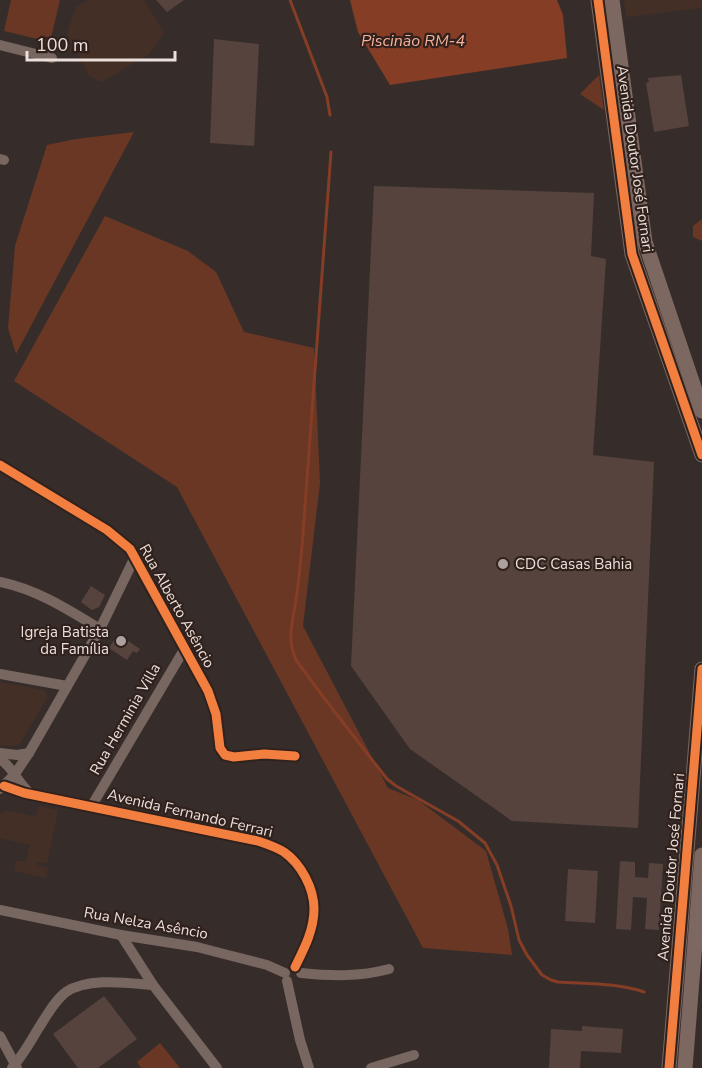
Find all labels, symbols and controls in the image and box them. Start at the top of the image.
scale bar [27,24,176,62]
water label: Piscinão RM-4 [361,30,465,52]
text: 100 m [36,33,88,57]
street label: Avenida Doutor José Fornari [612,64,658,254]
street label: Rua Alberto Asêncio [135,540,219,672]
place label: CDC Casas Bahia [515,554,632,574]
marker: CDC Casas Bahia [496,557,510,571]
place label: Igreja Batista da Família [21,622,109,659]
marker: Igreja Batista da Família [114,634,128,648]
street label: Rua Herminia Villa [85,660,165,778]
street label: Avenida Doutor José Fornari [653,772,689,962]
street label: Avenida Fernando Ferrari [105,784,275,842]
street label: Rua Nelza Asêncio [82,902,210,944]

